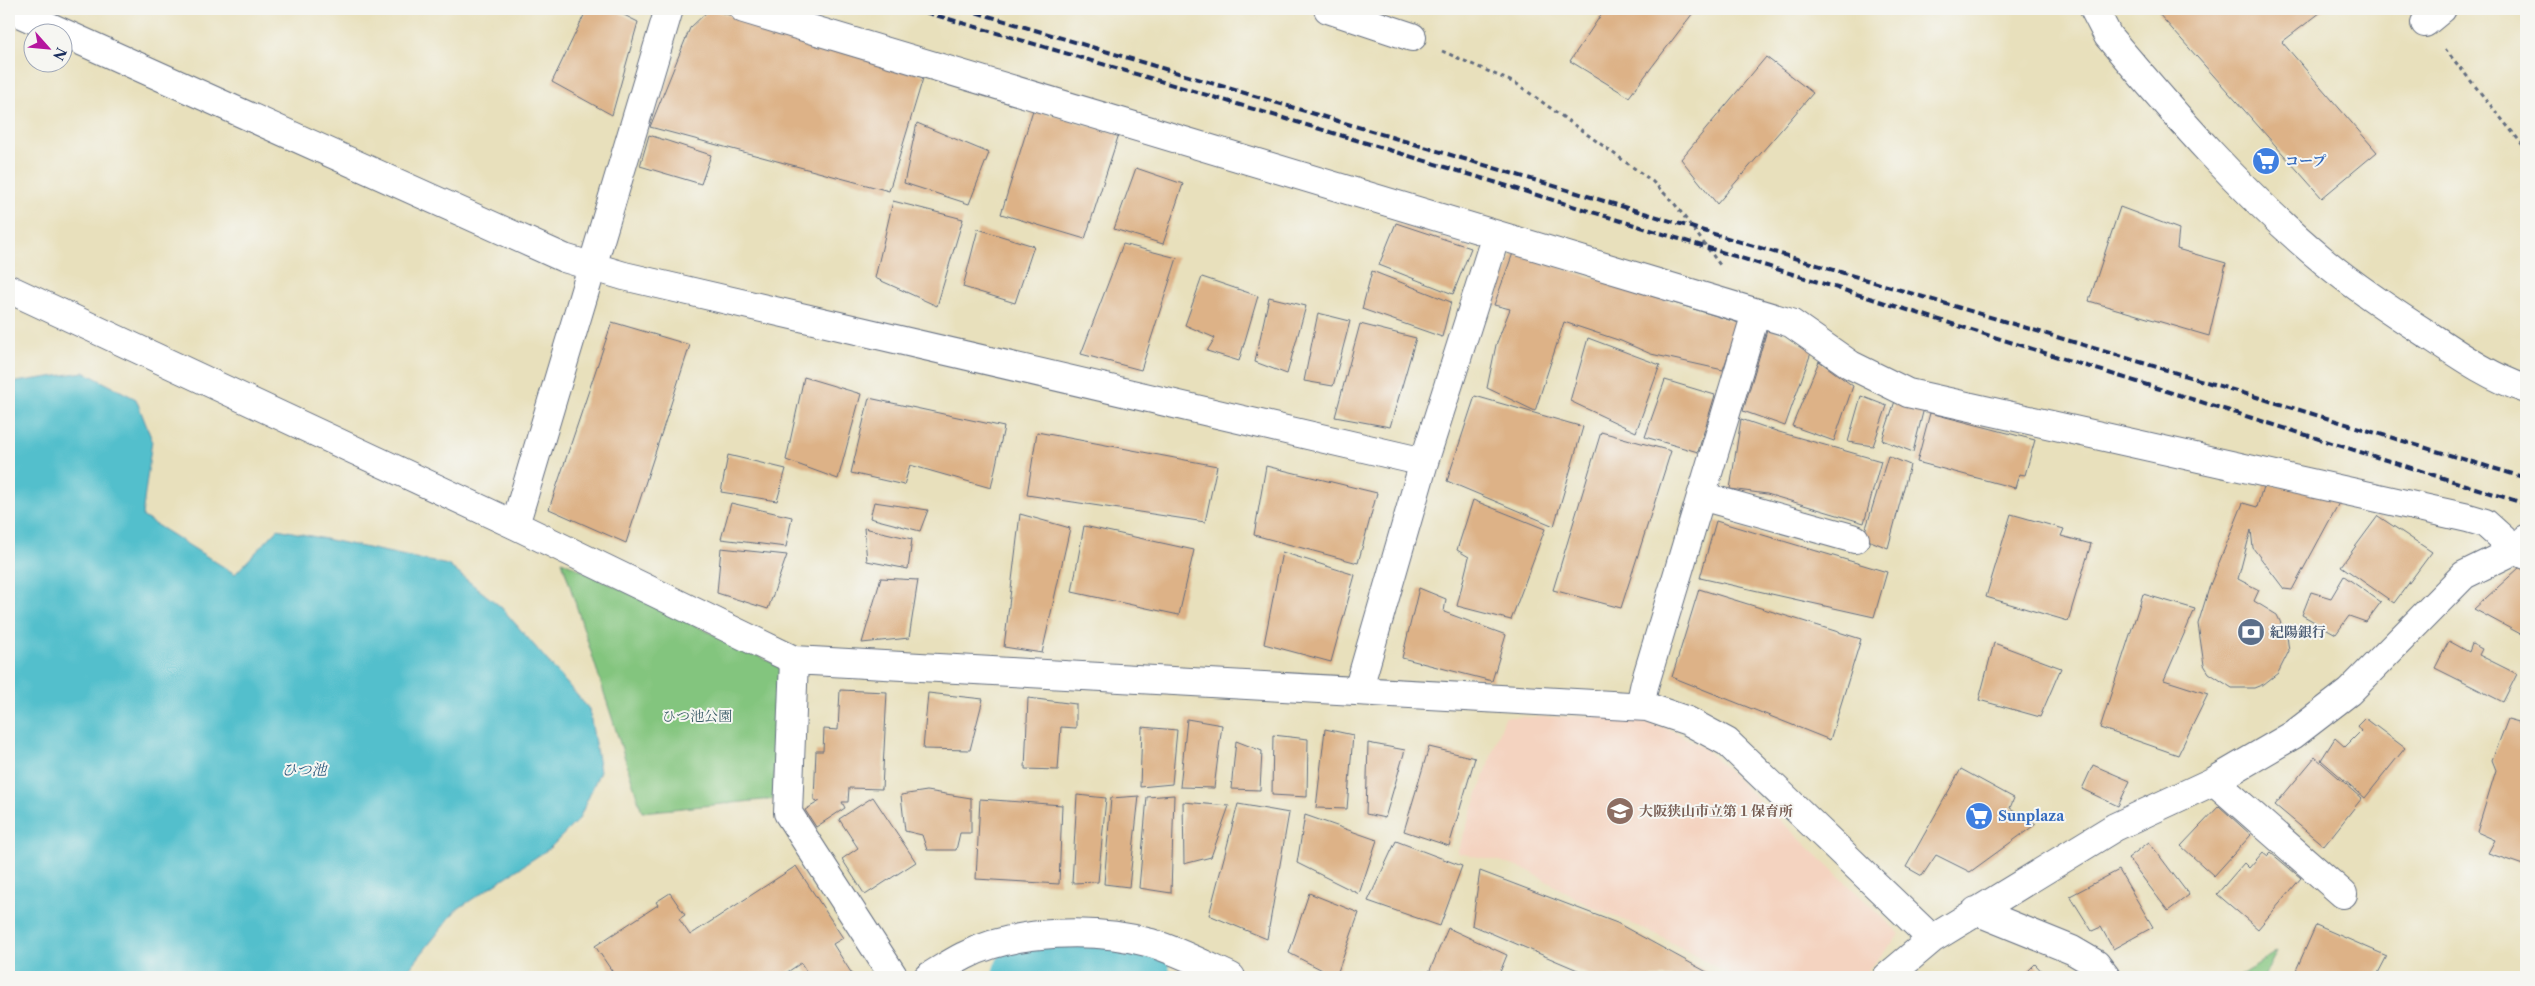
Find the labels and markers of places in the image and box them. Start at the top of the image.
supermarket icon: コープ [2251,146,2281,176]
place label: コープ [2285,152,2326,170]
bank icon: 紀陽銀行 [2236,617,2266,647]
place label: 紀陽銀行 [2270,623,2326,641]
school or university icon: 大阪狭山市立第１保育所 [1605,796,1635,826]
supermarket icon: Sunplaza [1964,801,1994,831]
place label: 大阪狭山市立第１保育所 [1639,802,1793,820]
place label: Sunplaza [1998,807,2065,825]

